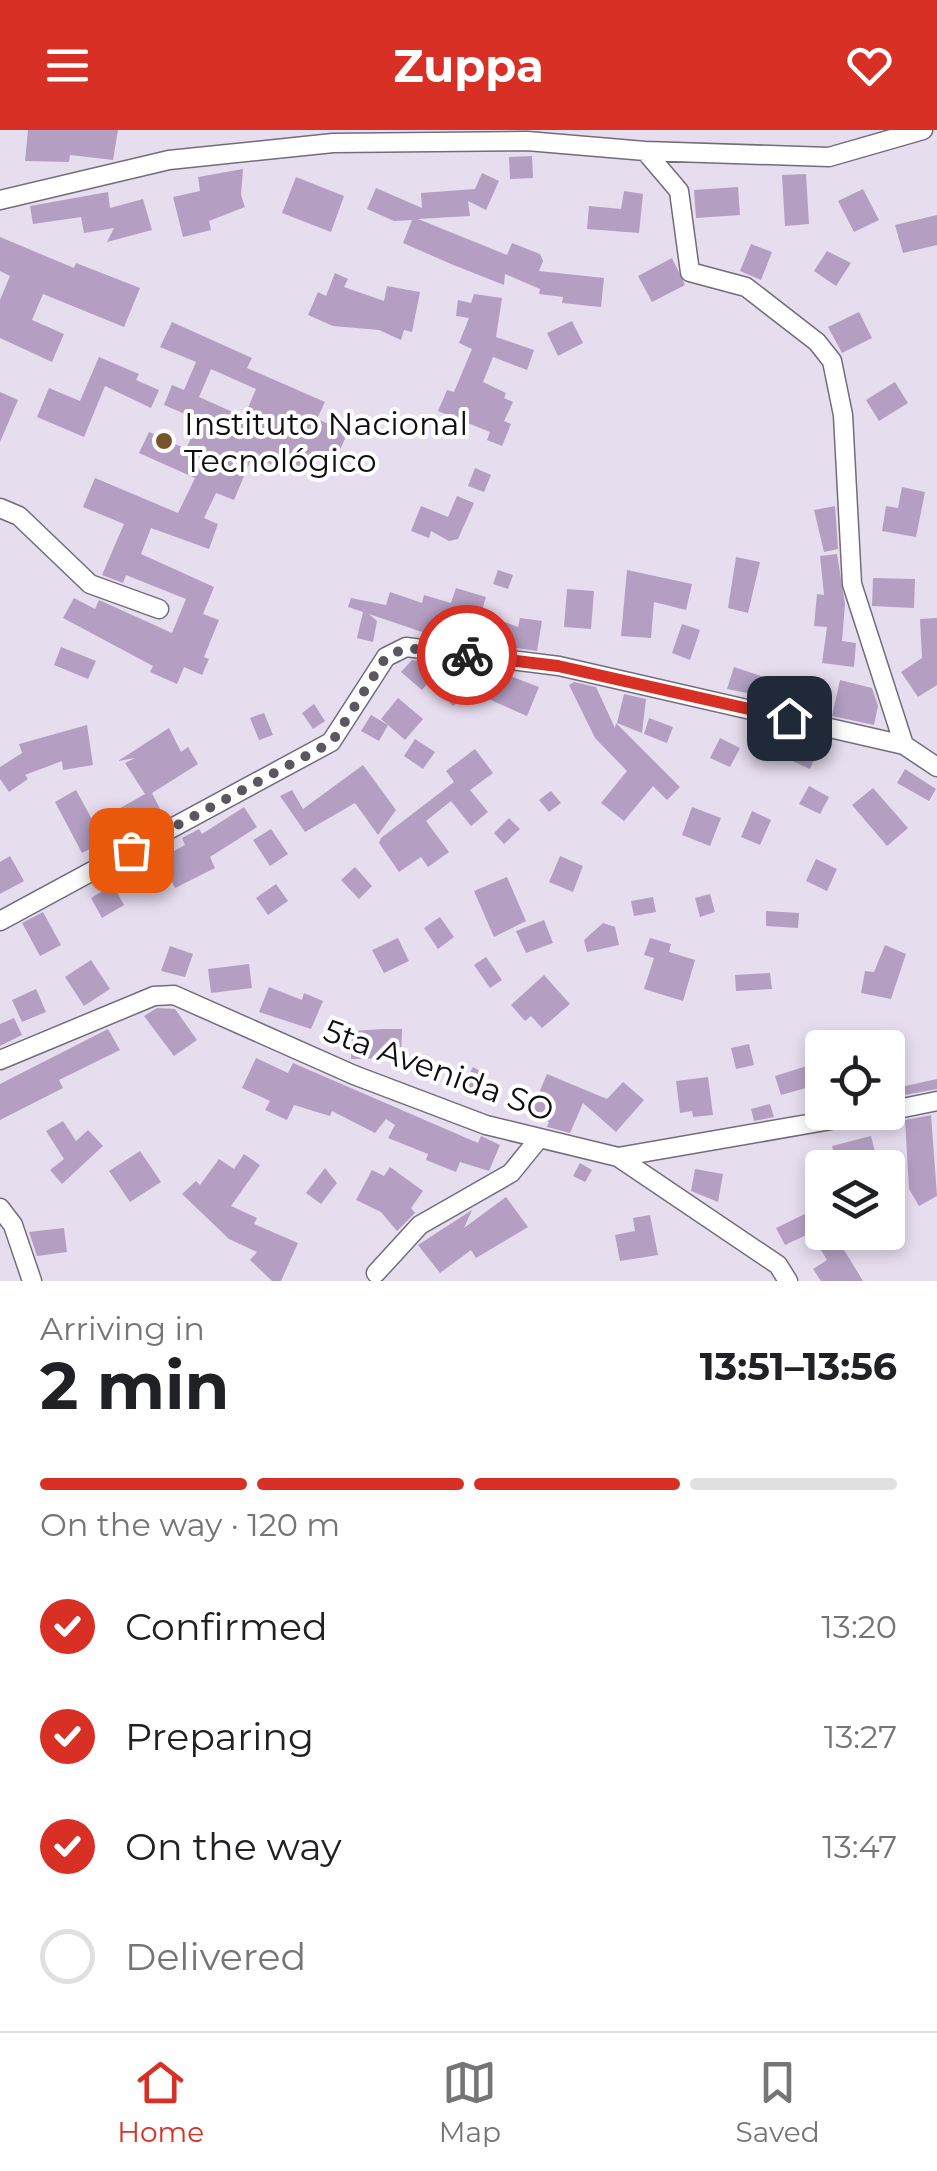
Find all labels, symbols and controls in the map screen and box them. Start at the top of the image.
icon: menu [40,38,95,93]
text: Zuppa [393,38,544,93]
icon: heart [842,38,897,93]
place label: Instituto Nacional Tecnológico [184,404,468,480]
marker: Instituto Nacional Tecnológico [153,430,175,452]
courier [417,605,517,705]
icon: bike [440,628,495,683]
pin [747,676,832,761]
icon: home [762,691,817,746]
pin [89,808,174,893]
icon: bag [104,823,159,878]
street label: 5ta Avenida SO [319,1010,559,1130]
map controls [805,1030,905,1250]
button: locate [805,1030,905,1130]
button: layers [805,1150,905,1250]
text: Arriving in [40,1309,205,1348]
text: 13:51–13:56 [700,1343,897,1390]
text: 2 min [40,1346,229,1425]
text: On the way · 120 m [40,1505,340,1544]
icon: check [40,1599,95,1654]
text: Confirmed [125,1603,328,1650]
text: 13:20 [821,1607,897,1646]
icon: check [40,1709,95,1764]
text: Preparing [125,1713,314,1760]
text: 13:27 [824,1717,897,1756]
icon: check [40,1819,95,1874]
text: On the way [125,1823,342,1870]
text: 13:47 [822,1827,897,1866]
text: Delivered [125,1933,306,1980]
tab: Home [117,2055,204,2149]
tab: Map [439,2055,501,2149]
tab: Saved [736,2055,820,2149]

